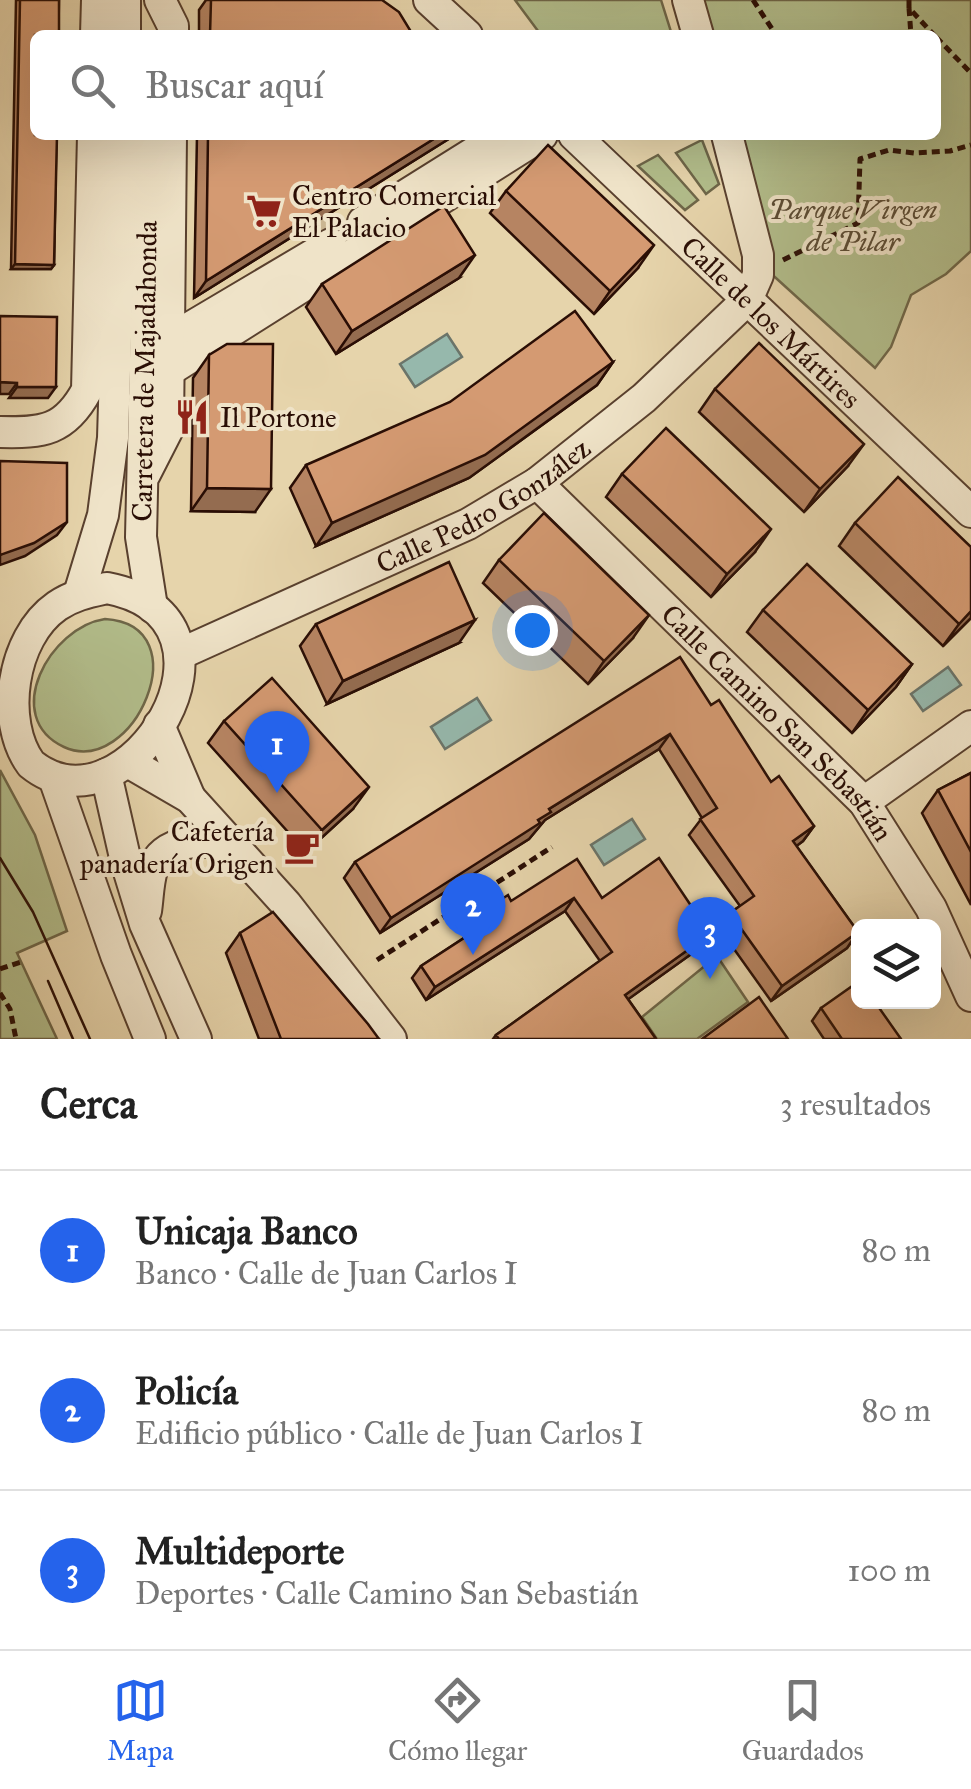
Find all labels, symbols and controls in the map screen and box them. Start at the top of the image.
search box [30,30,941,140]
icon: search [65,58,120,113]
text: Buscar aquí [145,62,324,108]
place label: Centro Comercial El Palacio [292,178,497,245]
supermarket icon: Centro Comercial El Palacio [245,192,283,230]
park label: Parque Virgen de Pilar [769,192,938,259]
street label: Carretera de Majadahonda [124,220,165,522]
street label: Calle de los Mártires [674,229,868,416]
restaurant icon: Il Portone [173,398,211,436]
place label: Il Portone [220,400,337,435]
street label: Calle Pedro González [371,431,598,581]
street label: Calle Camino San Sebastián [654,597,901,847]
your location [507,605,558,656]
pin: 1 [244,710,310,793]
place label: Cafetería panadería Origen [79,814,274,881]
cafe icon: Cafetería panadería Origen [283,828,321,866]
pin: 2 [440,872,506,955]
pin: 3 [678,896,742,979]
map controls [851,919,941,1009]
button: layers [851,919,941,1009]
text: Cerca [40,1078,137,1130]
text: 3 resultados [780,1085,931,1124]
text: Unicaja Banco [135,1208,358,1254]
text: 1 [66,1231,79,1270]
text: 80 m [862,1231,931,1270]
text: Banco · Calle de Juan Carlos I [135,1254,518,1293]
text: Policía [135,1368,238,1414]
text: 2 [65,1391,80,1430]
text: 80 m [862,1391,931,1430]
text: Edificio público · Calle de Juan Carlos I [135,1414,643,1453]
text: Multideporte [135,1528,345,1574]
text: 3 [66,1551,79,1590]
text: 100 m [847,1551,931,1590]
text: Deportes · Calle Camino San Sebastián [135,1574,639,1613]
tab: Mapa [107,1673,174,1768]
tab: Cómo llegar [388,1673,527,1768]
tab: Guardados [742,1673,864,1768]

